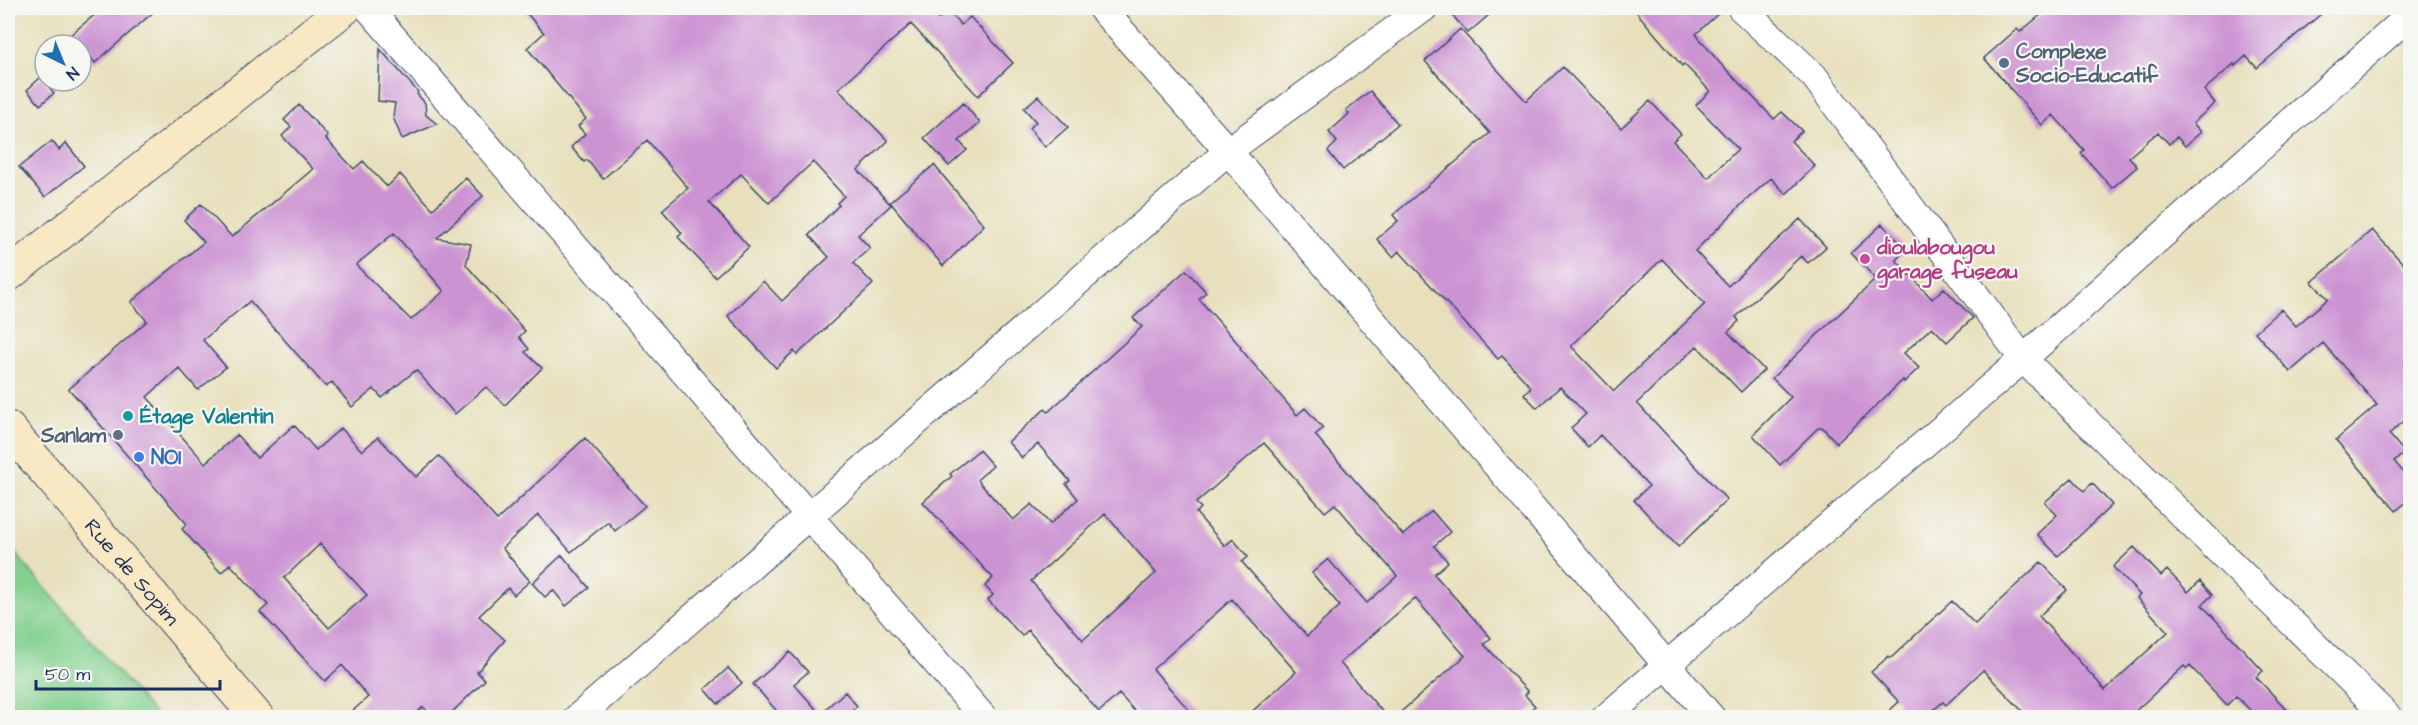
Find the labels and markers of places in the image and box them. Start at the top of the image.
place label: Complexe Socio-Educatif [2015,37,2159,90]
marker: Complexe Socio-Educatif [1997,56,2011,70]
place label: dioulabougou garage fuseau [1876,233,2018,288]
marker: dioulabougou garage fuseau [1858,252,1872,266]
place label: Étage Valentin [140,402,274,433]
marker: Étage Valentin [121,409,135,423]
place label: Sanlam [40,421,107,450]
marker: Sanlam [111,428,125,442]
place label: NOI [151,443,181,472]
marker: NOI [132,450,146,464]

